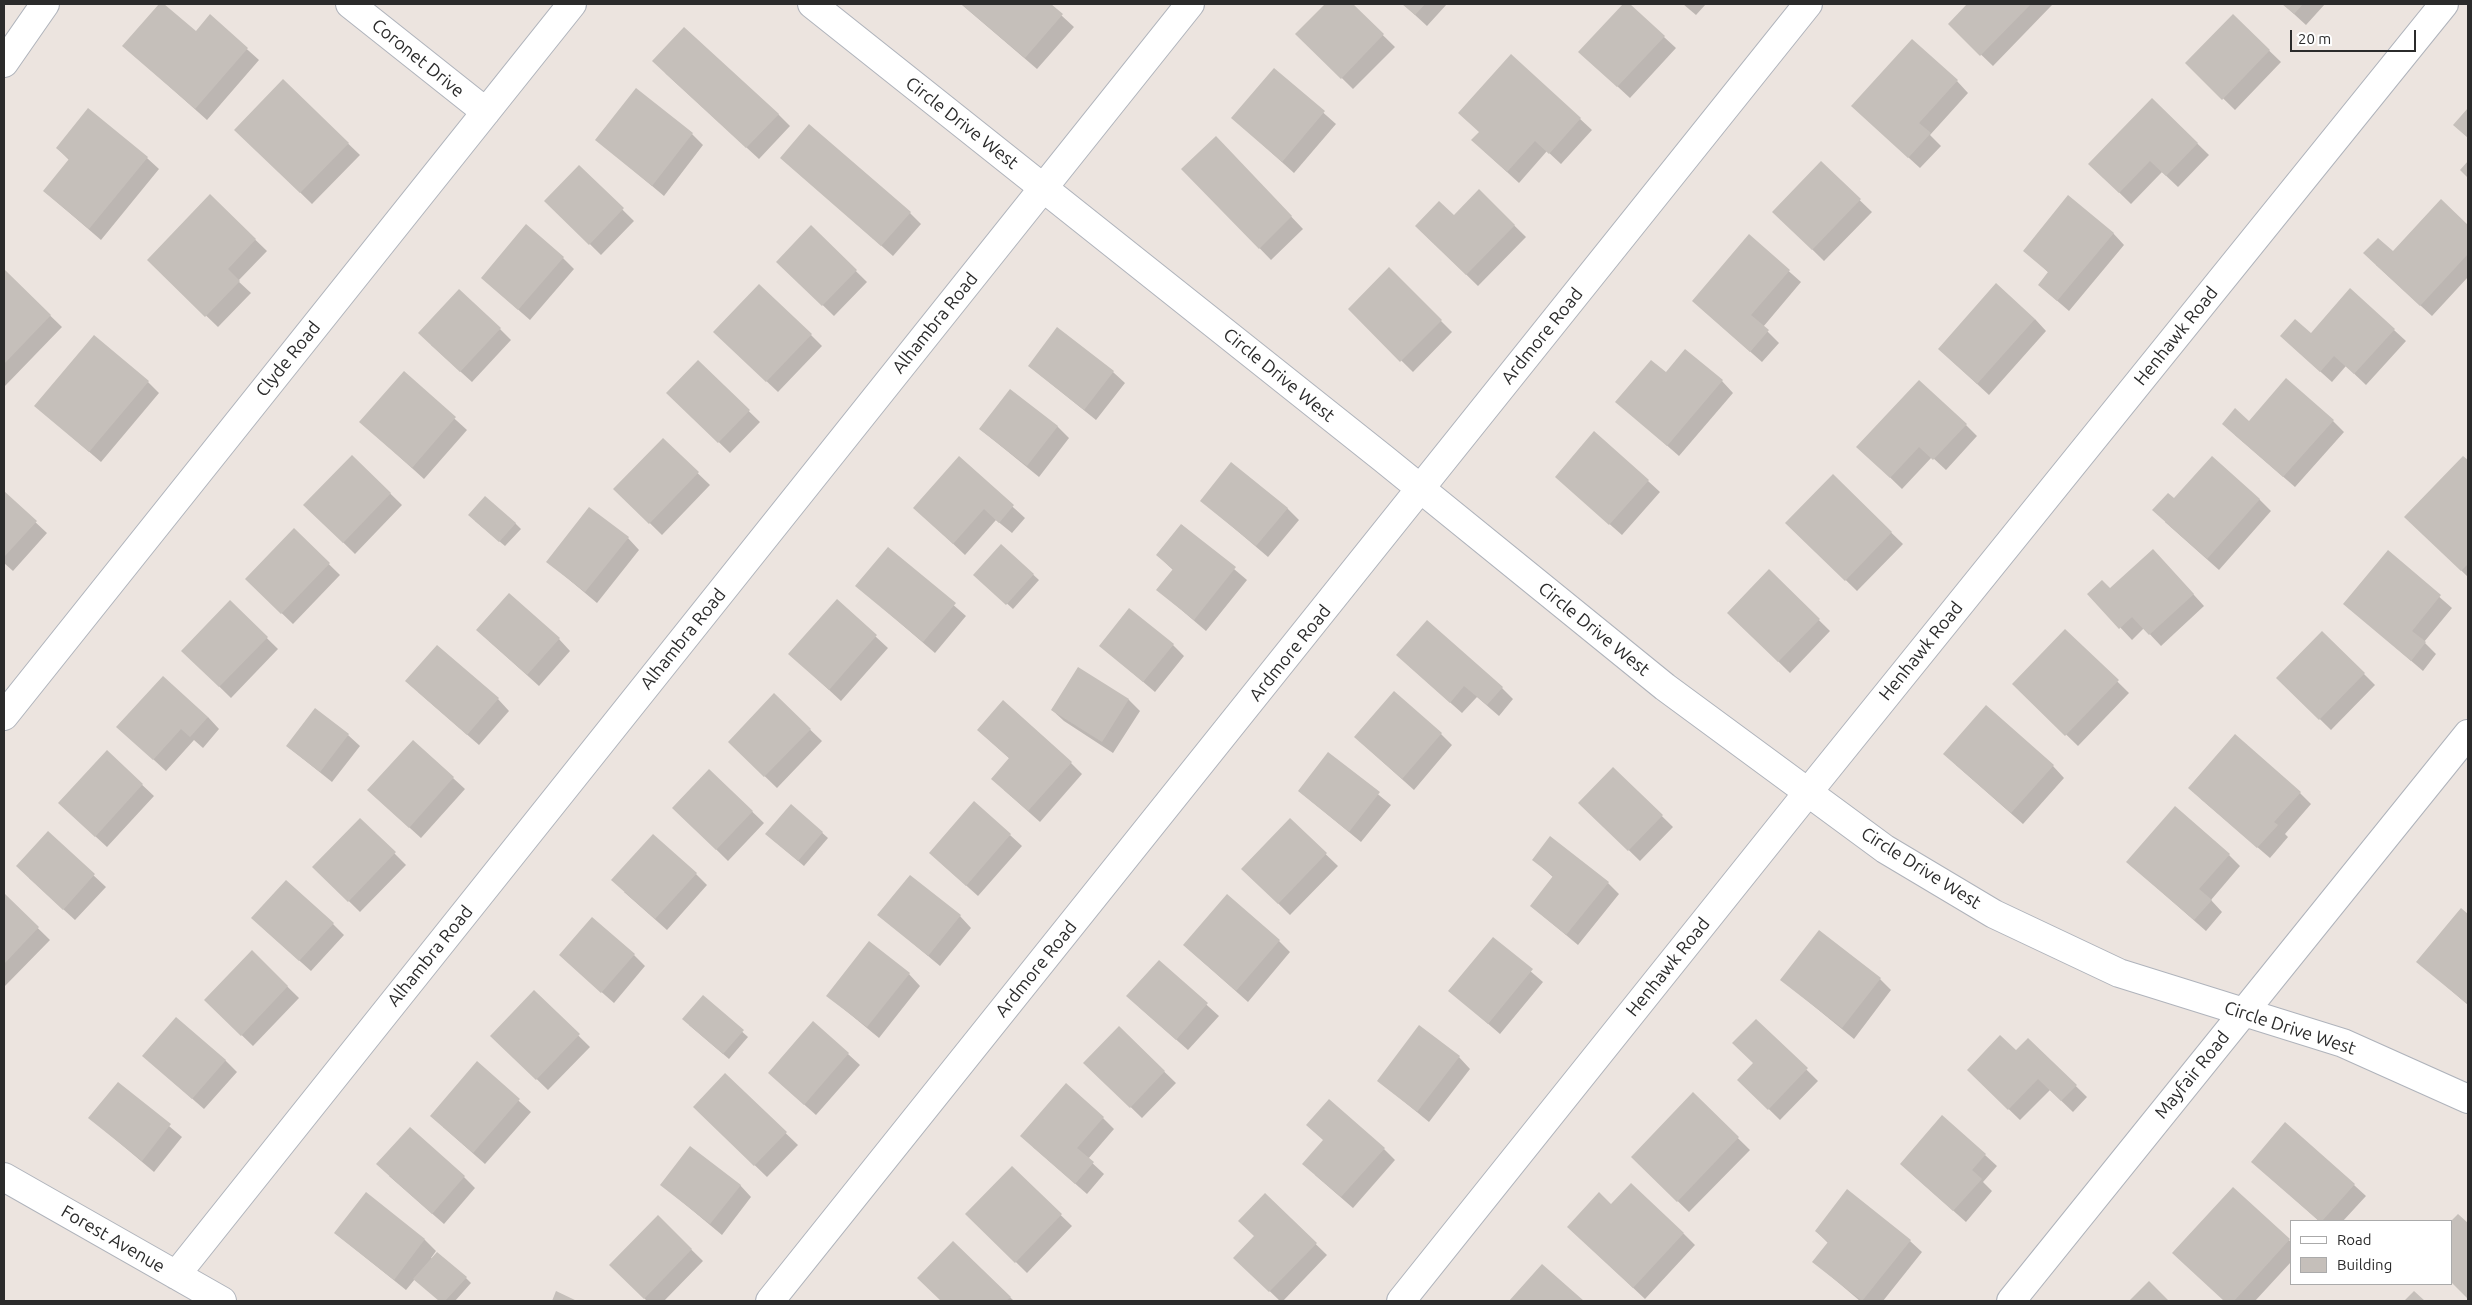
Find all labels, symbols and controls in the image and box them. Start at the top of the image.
street label: Coronet Drive [367,14,469,102]
scale bar [2292,20,2418,52]
text: 20 m [2298,30,2331,47]
street label: Circle Drive West [901,72,1023,174]
street label: Alhambra Road [888,268,982,378]
street label: Henhawk Road [2130,282,2222,390]
street label: Ardmore Road [1497,284,1587,388]
street label: Clyde Road [251,317,325,401]
street label: Circle Drive West [1219,323,1339,427]
street label: Circle Drive West [1534,577,1654,681]
street label: Alhambra Road [636,584,730,694]
street label: Henhawk Road [1875,597,1967,705]
street label: Ardmore Road [1245,601,1335,705]
street label: Circle Drive West [1857,822,1985,914]
street label: Alhambra Road [383,901,477,1011]
street label: Henhawk Road [1622,913,1714,1021]
street label: Ardmore Road [991,917,1081,1021]
street label: Circle Drive West [2221,997,2359,1059]
street label: Mayfair Road [2150,1027,2234,1123]
street label: Forest Avenue [57,1201,169,1277]
legend [2290,1220,2452,1285]
text: Road [2337,1231,2372,1248]
text: Building [2337,1256,2392,1273]

